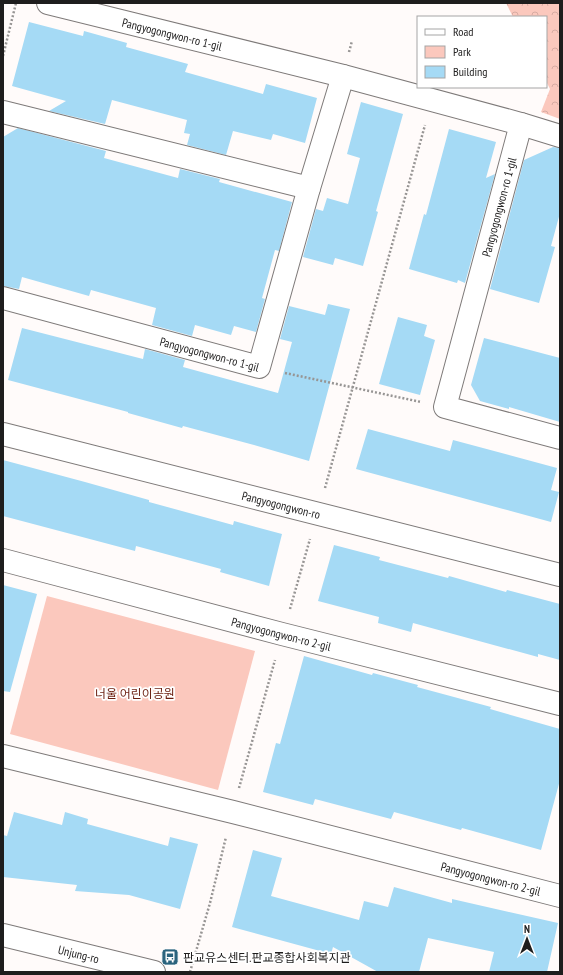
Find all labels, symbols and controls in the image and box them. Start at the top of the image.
street label: Pangyogongwon-ro 1-gil [121,14,224,53]
legend [417,16,547,88]
text: Road [453,24,473,39]
text: Park [453,44,471,59]
text: Building [453,64,488,79]
street label: Pangyogongwon-ro 1-gil [479,155,520,258]
street label: Pangyogongwon-ro 1-gil [158,333,261,374]
street label: Pangyogongwon-ro [240,487,322,522]
street label: Pangyogongwon-ro 2-gil [230,613,333,654]
park label: 너울 어린이공원 [95,686,175,701]
street label: Pangyogongwon-ro 2-gil [439,858,543,898]
north arrow [507,919,547,959]
text: N [524,922,530,936]
street label: Unjung-ro [57,941,101,966]
bus stop icon: 판교유스센터.판교종합사회복지관 [160,947,180,967]
place label: 판교유스센터.판교종합사회복지관 [183,950,351,965]

